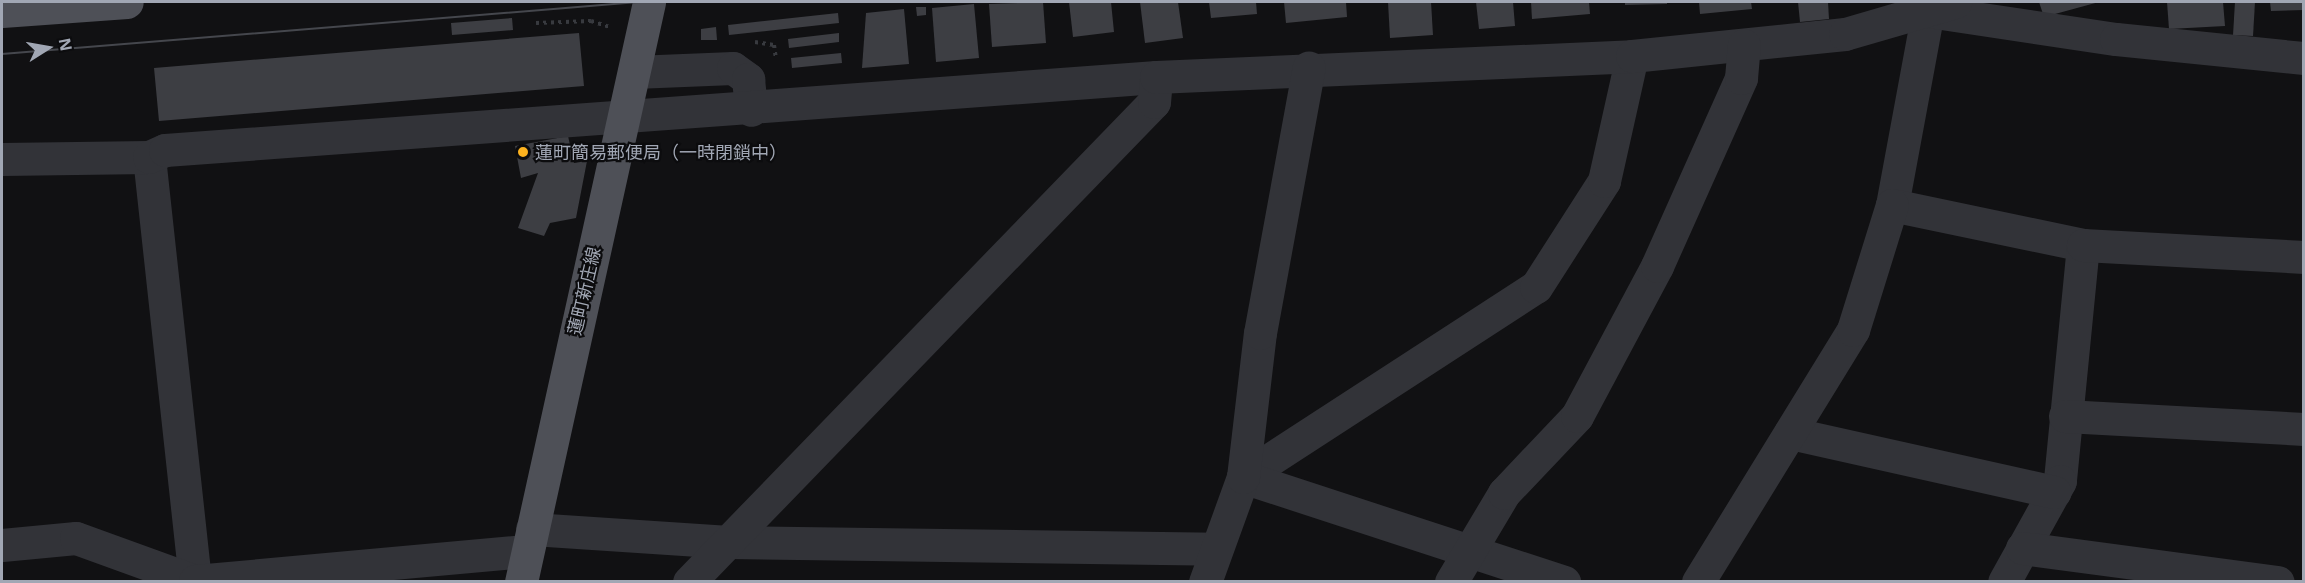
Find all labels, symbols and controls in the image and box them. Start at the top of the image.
north arrow [18,18,78,78]
text: N [54,36,78,53]
place label: 蓮町簡易郵便局（一時閉鎖中） [535,141,787,163]
marker: 蓮町簡易郵便局（一時閉鎖中） [516,145,530,159]
street label: 蓮町新庄線 [563,245,605,337]

